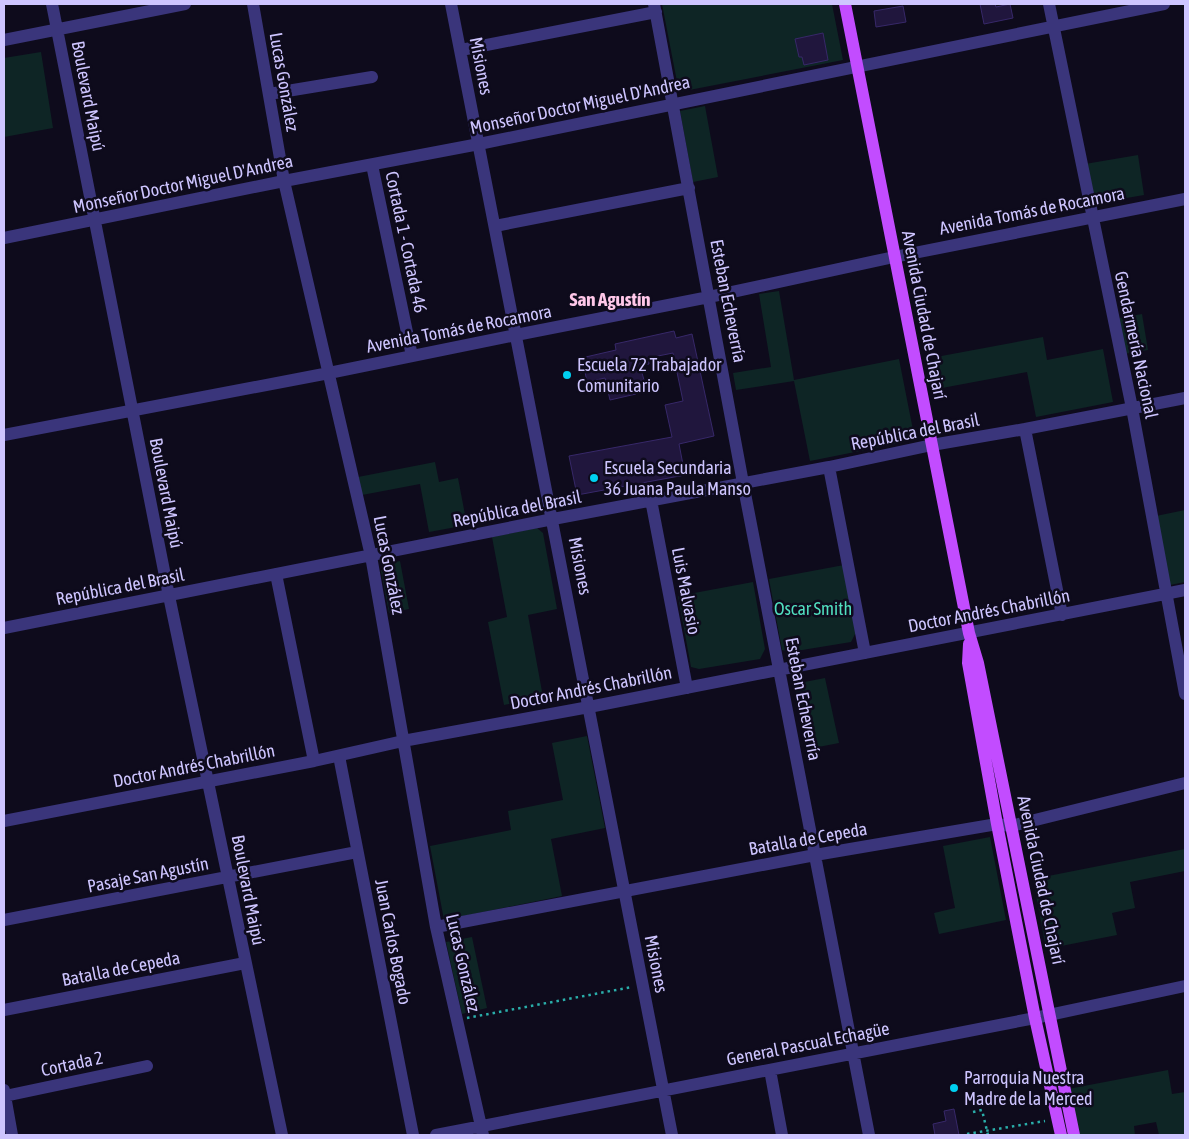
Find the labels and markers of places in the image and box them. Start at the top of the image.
place label: Escuela 72 Trabajador Comunitario [577,354,722,396]
marker: Escuela 72 Trabajador Comunitario [561,369,573,381]
place label: Escuela Secundaria 36 Juana Paula Manso [604,457,751,499]
marker: Escuela Secundaria 36 Juana Paula Manso [588,472,600,484]
place label: Parroquia Nuestra Madre de la Merced [964,1067,1093,1109]
marker: Parroquia Nuestra Madre de la Merced [948,1082,960,1094]

